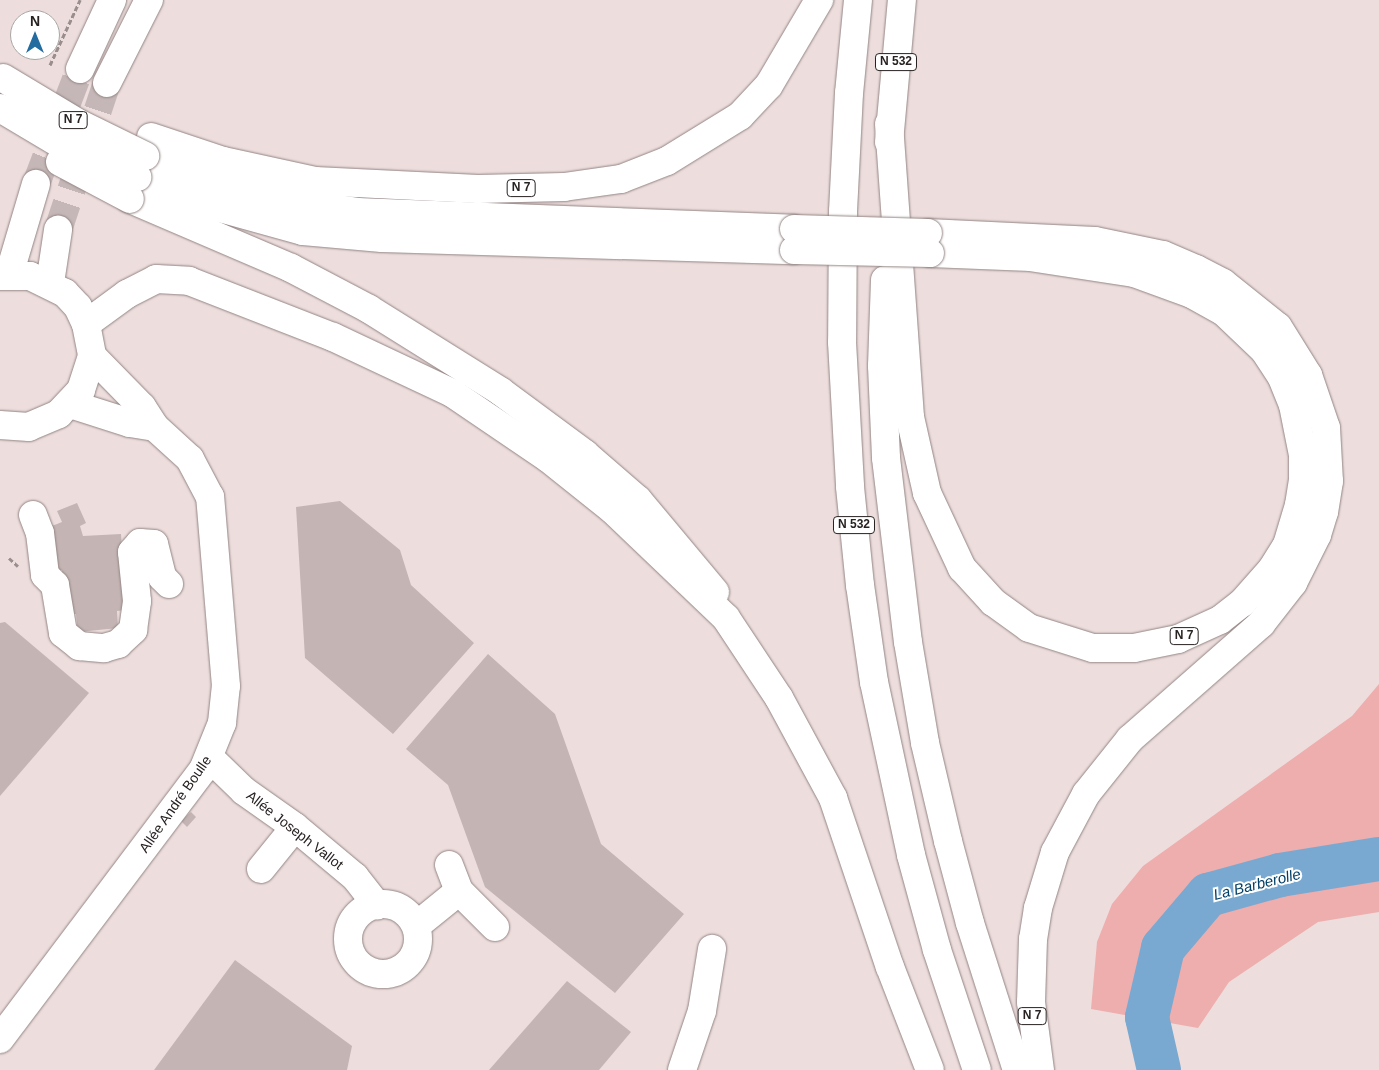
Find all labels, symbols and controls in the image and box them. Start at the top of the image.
north arrow [10,10,60,60]
text: N [30,13,40,29]
road number: N 532 [875,52,917,72]
road number: N 7 [58,110,88,130]
road number: N 7 [506,178,536,198]
road number: N 532 [833,516,875,534]
road number: N 7 [1169,626,1199,646]
street label: Allée André Boulle [135,752,215,856]
street label: Allée Joseph Vallot [243,787,347,873]
water label: La Barberolle [1212,864,1302,904]
road number: N 7 [1017,1006,1047,1026]

